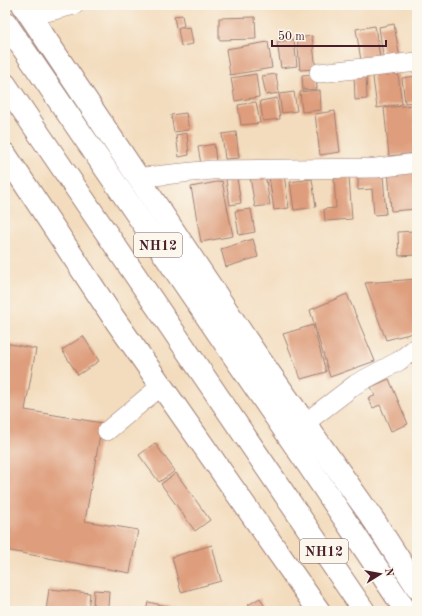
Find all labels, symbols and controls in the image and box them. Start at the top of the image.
scale bar [272,22,386,48]
text: 50 m [278,30,305,43]
road number: NH12 [134,233,182,257]
road number: NH12 [300,539,348,563]
north arrow [360,554,400,594]
text: N [382,567,395,578]

